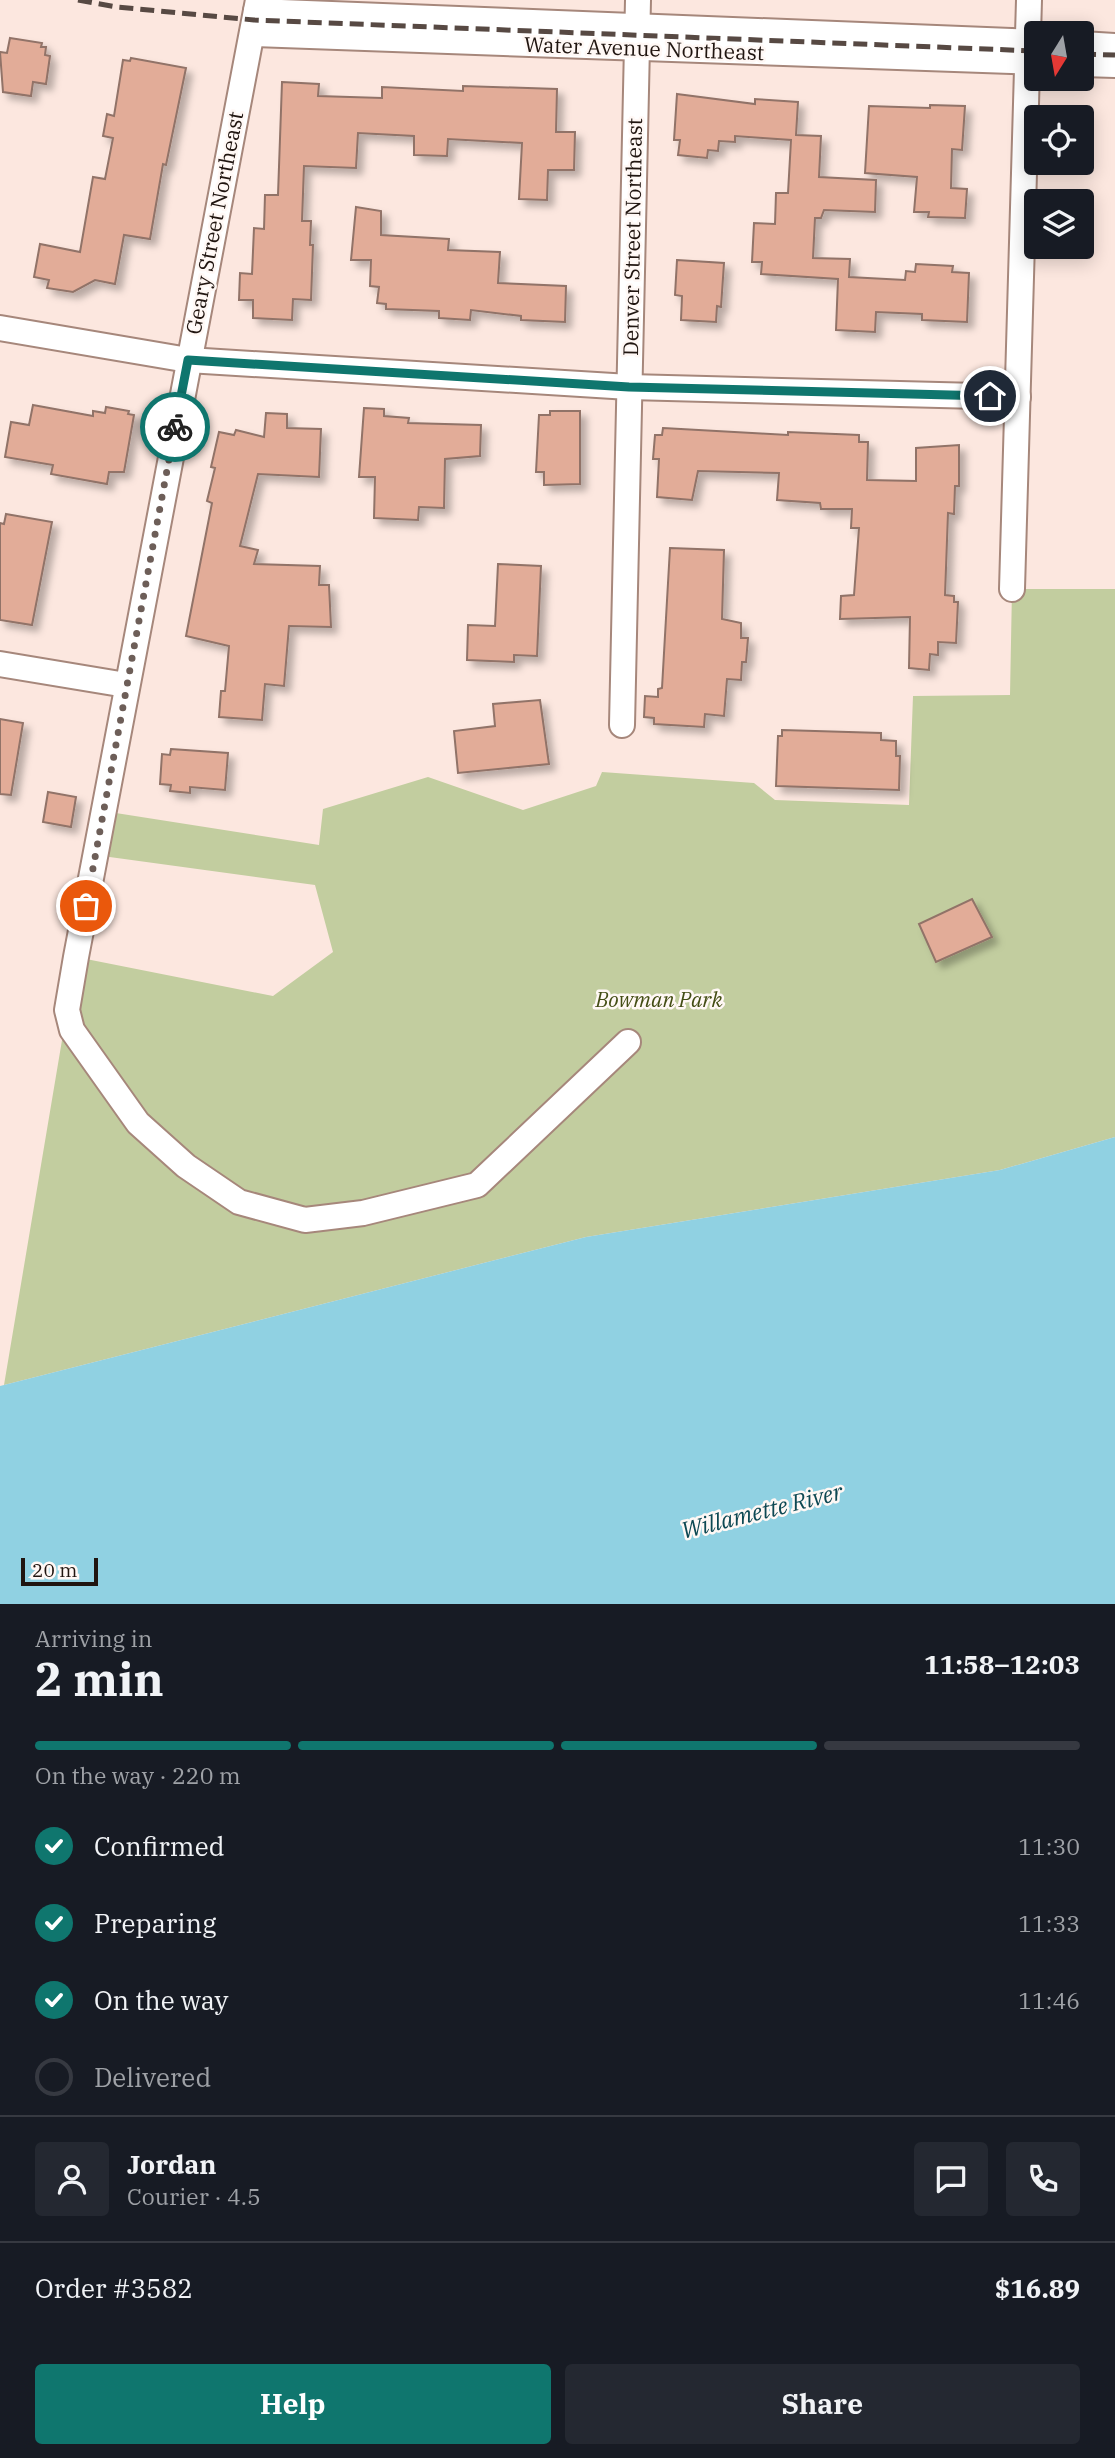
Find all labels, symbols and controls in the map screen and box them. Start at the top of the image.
north arrow [1024,21,1094,91]
map controls [1024,21,1094,259]
street label: Water Avenue Northeast [523,30,765,66]
button: locate [1024,105,1094,175]
street label: Geary Street Northeast [179,109,249,337]
street label: Denver Street Northeast [616,118,648,356]
button: layers [1024,189,1094,259]
pin [960,366,1020,426]
icon: home [971,377,1009,415]
courier [140,392,210,462]
icon: bike [156,408,194,446]
pin [56,876,116,936]
icon: bag [67,887,105,925]
park label: Bowman Park [594,985,723,1013]
water label: Willamette River [678,1475,847,1545]
scale bar [21,1555,98,1587]
text: 20 m [32,1558,77,1582]
text: Arriving in [35,1623,152,1653]
text: 11:58–12:03 [924,1647,1080,1681]
text: 2 min [35,1649,164,1709]
text: On the way · 220 m [35,1760,241,1790]
icon: check [35,1827,73,1865]
text: Confirmed [94,1829,225,1863]
text: 11:30 [1018,1831,1080,1861]
icon: check [35,1904,73,1942]
text: Preparing [94,1906,216,1940]
text: 11:33 [1018,1908,1080,1938]
icon: check [35,1981,73,2019]
text: On the way [94,1983,228,2017]
text: 11:46 [1018,1985,1080,2015]
text: Delivered [94,2060,211,2094]
button: person [35,2142,109,2216]
button: chat [914,2142,988,2216]
button: phone [1006,2142,1080,2216]
text: Jordan [127,2147,217,2181]
text: Courier · 4.5 [127,2181,261,2211]
text: Order #3582 [35,2271,193,2305]
text: $16.89 [995,2271,1080,2305]
button: Help [35,2364,551,2444]
button: Share [565,2364,1080,2444]

